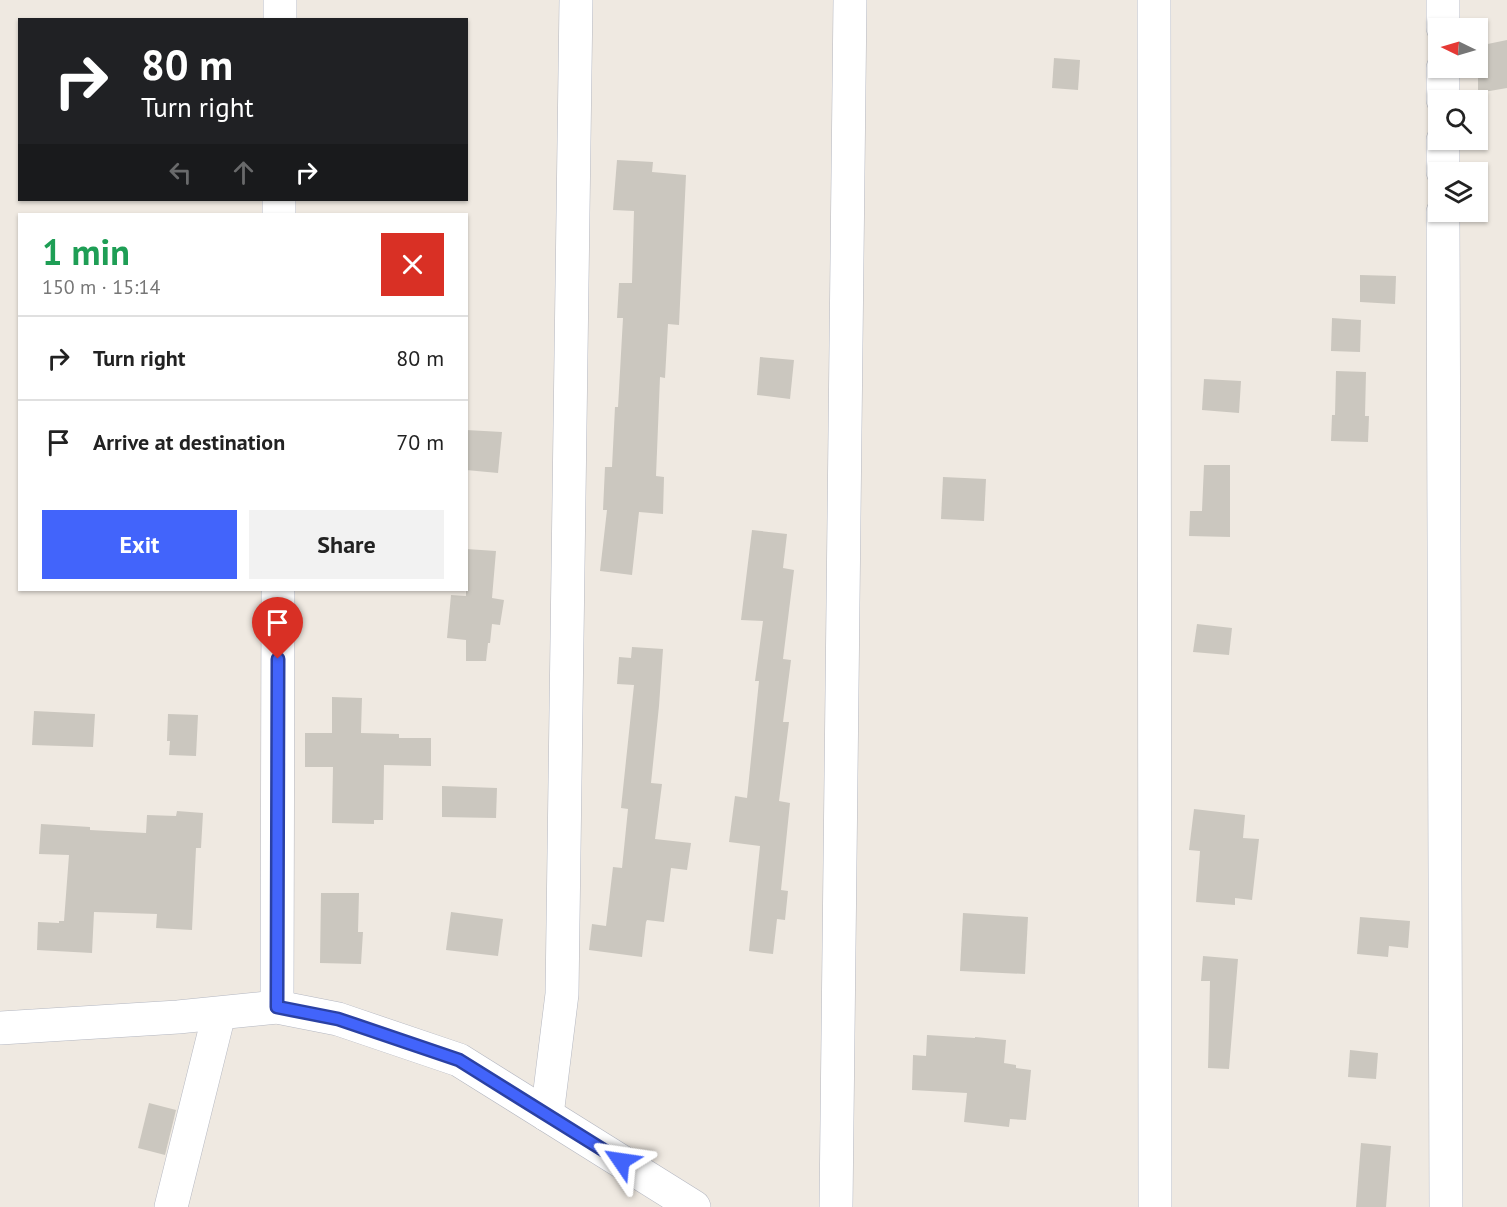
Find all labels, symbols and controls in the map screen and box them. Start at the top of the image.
north arrow [1428,18,1488,78]
map controls [1428,18,1488,222]
text: 80 m [141,37,233,92]
icon: right [42,42,120,120]
text: Turn right [141,90,254,124]
button: search [1428,90,1488,150]
icon: left [164,156,197,189]
icon: ahead [227,156,260,189]
icon: right [290,156,323,189]
button: layers [1428,162,1488,222]
text: 1 min [42,228,130,275]
button: close [381,233,444,296]
text: 150 m · 15:14 [42,274,160,300]
icon: right [42,342,75,375]
text: Turn right [93,344,185,372]
text: 80 m [396,344,444,372]
icon: arrive [42,426,75,459]
text: Arrive at destination [93,428,285,456]
text: 70 m [396,428,444,456]
button: Exit [42,510,237,579]
button: Share [249,510,444,579]
pin [252,597,303,659]
icon: arrive [261,606,294,639]
position arrow [589,1129,653,1193]

